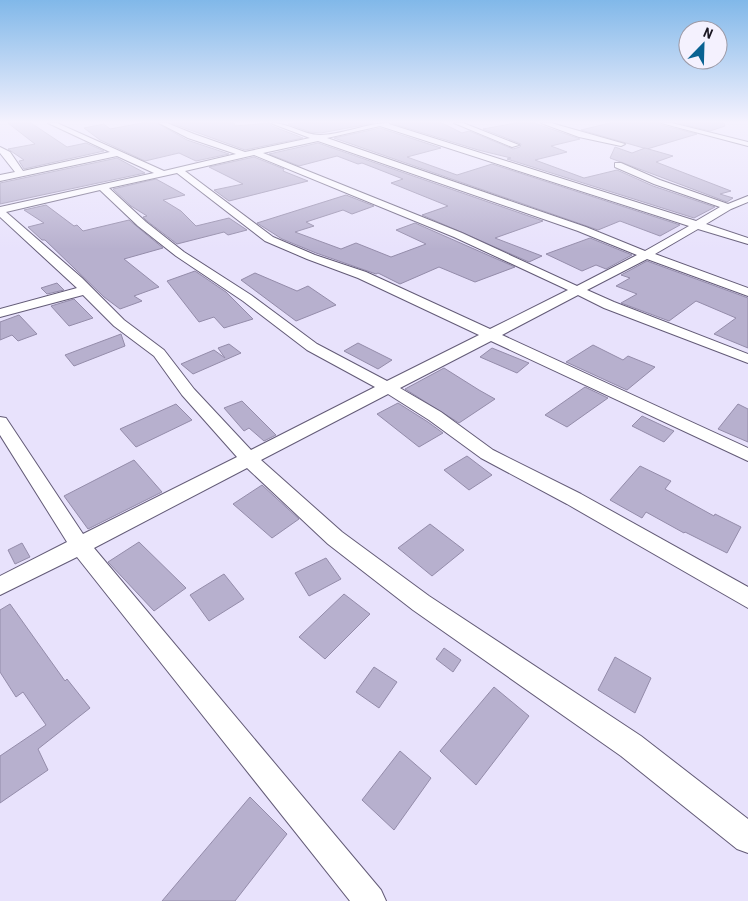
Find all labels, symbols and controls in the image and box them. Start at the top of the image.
north arrow [678,20,728,70]
text: N [701,24,715,42]

